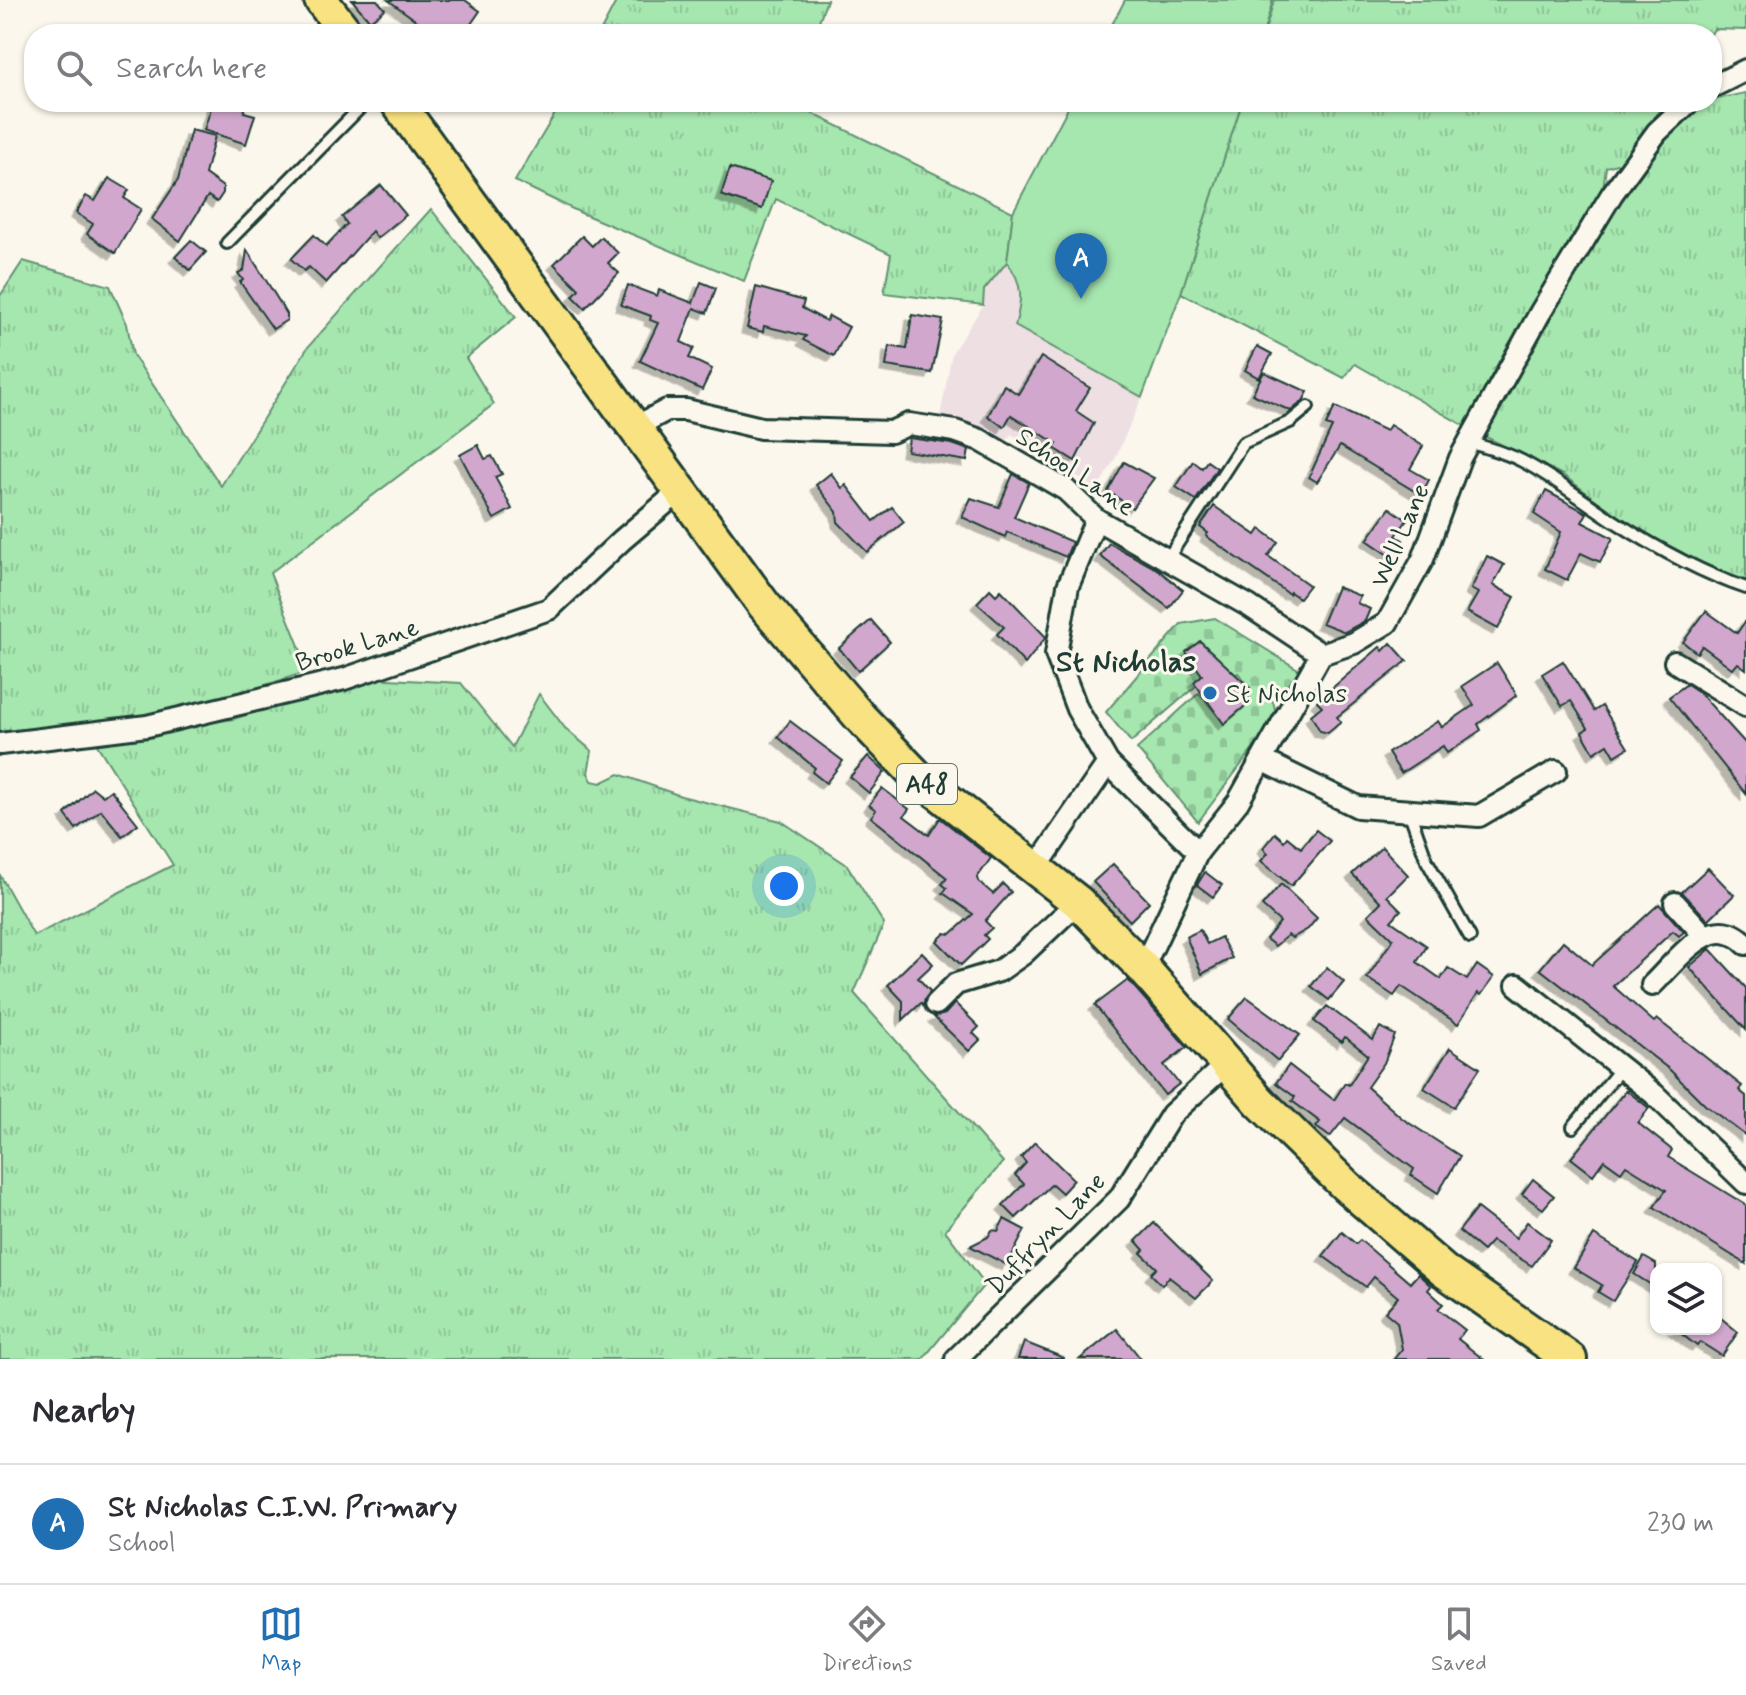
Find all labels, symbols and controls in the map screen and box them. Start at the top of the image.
search box [24,24,1722,112]
icon: search [52,46,96,90]
text: Search here [116,49,267,88]
pin: A [1055,233,1107,299]
street label: School Lane [1009,420,1141,525]
street label: Well Lane [1363,479,1439,593]
street label: Brook Lane [292,611,423,681]
district label: St Nicholas [1056,643,1196,682]
place label: St Nicholas [1226,678,1347,712]
marker: St Nicholas [1201,684,1219,702]
road number: A48 [897,764,957,804]
your location [764,866,804,906]
street label: Duffryn Lane [979,1166,1114,1303]
map controls [1650,1263,1722,1335]
button: layers [1650,1263,1722,1335]
text: Nearby [32,1389,136,1434]
text: St Nicholas C.I.W. Primary [108,1488,457,1527]
text: A [49,1507,67,1541]
text: 230 m [1647,1507,1714,1541]
text: School [108,1527,175,1561]
tab: Map [259,1602,303,1678]
tab: Directions [822,1602,912,1678]
tab: Saved [1431,1602,1487,1678]

